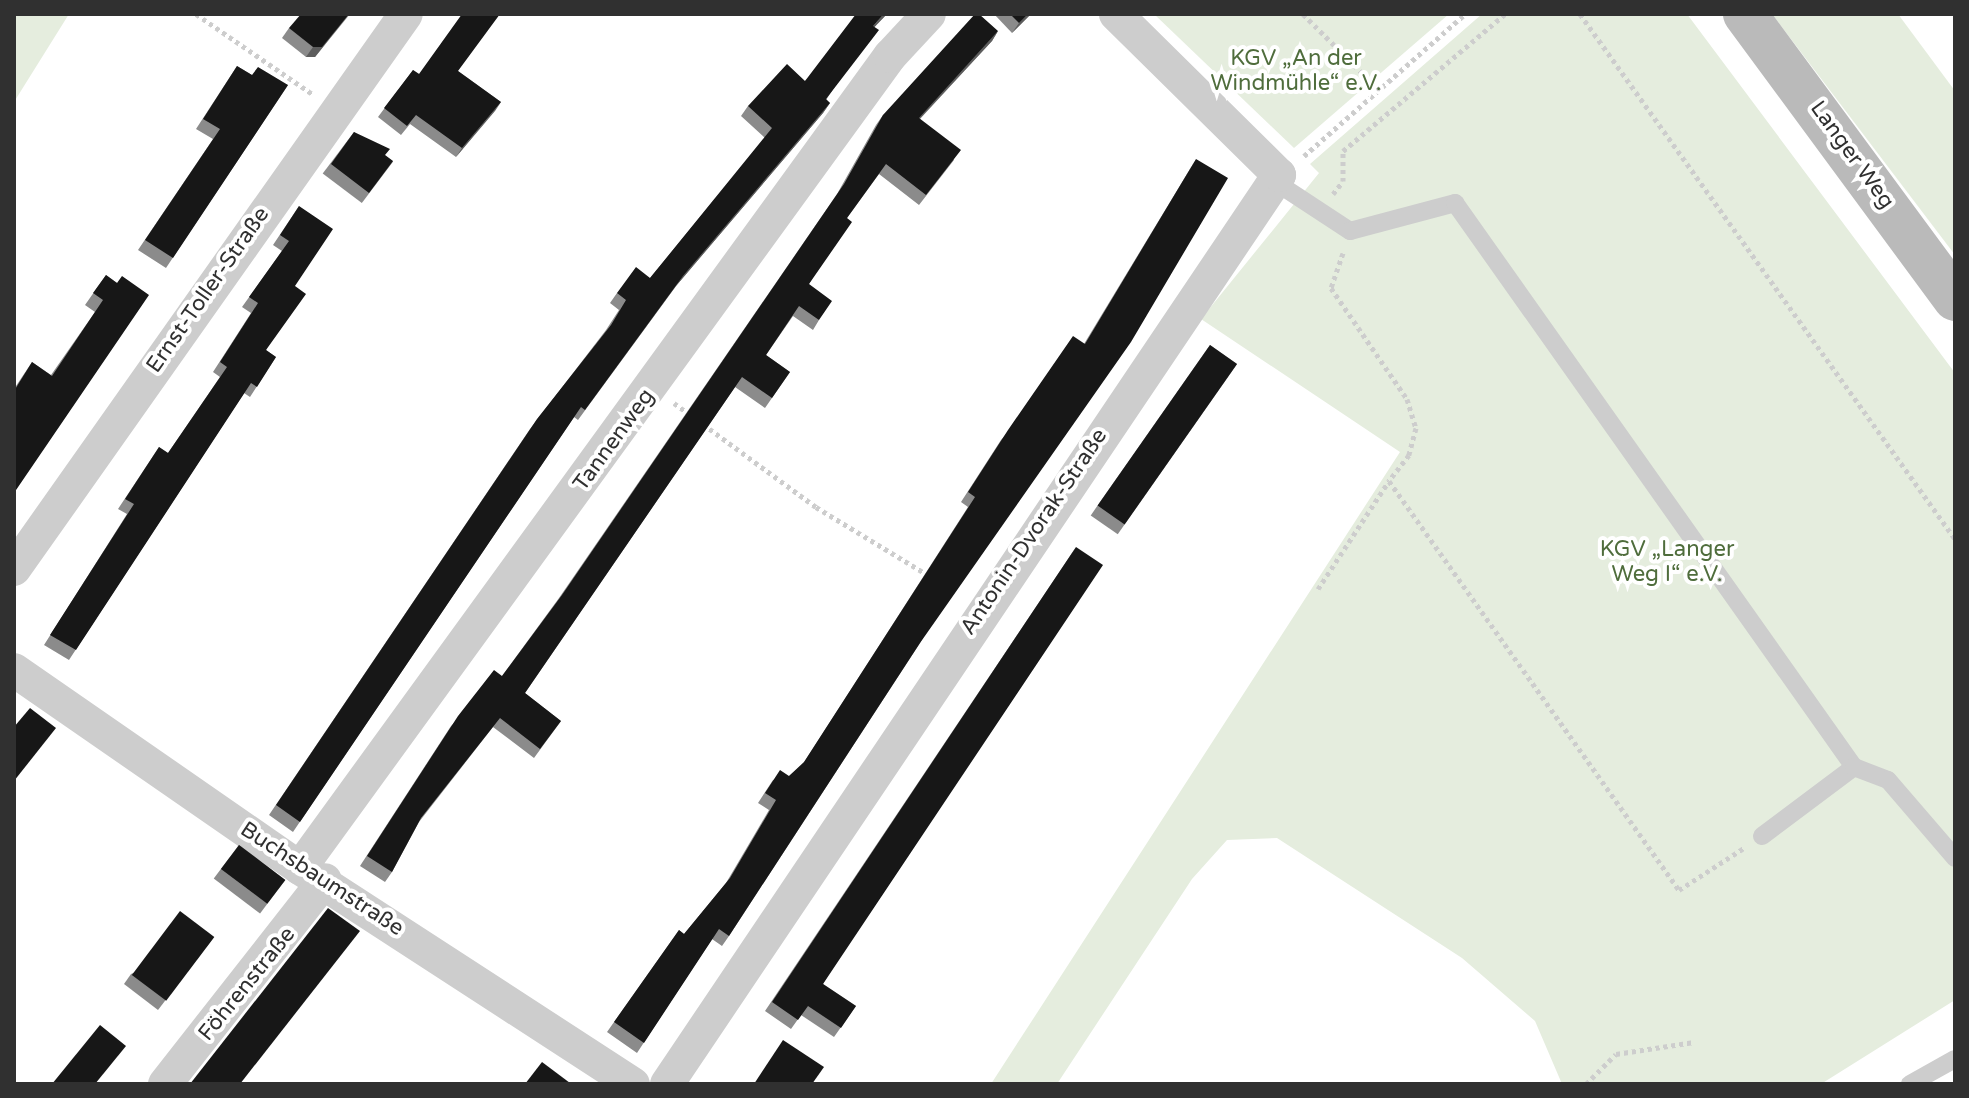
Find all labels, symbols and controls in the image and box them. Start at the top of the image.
park label: KGV „An der Windmühle“ e.V. [1211,45,1381,96]
street label: Langer Weg [1804,96,1900,214]
street label: Ernst-Toller-Straße [141,202,275,378]
street label: Tannenweg [568,384,660,496]
street label: Antonin-Dvorak-Straße [955,424,1113,640]
park label: KGV „Langer Weg I“ e.V. [1600,536,1734,588]
street label: Buchsbaumstraße [235,816,409,942]
street label: Föhrenstraße [193,922,301,1046]

